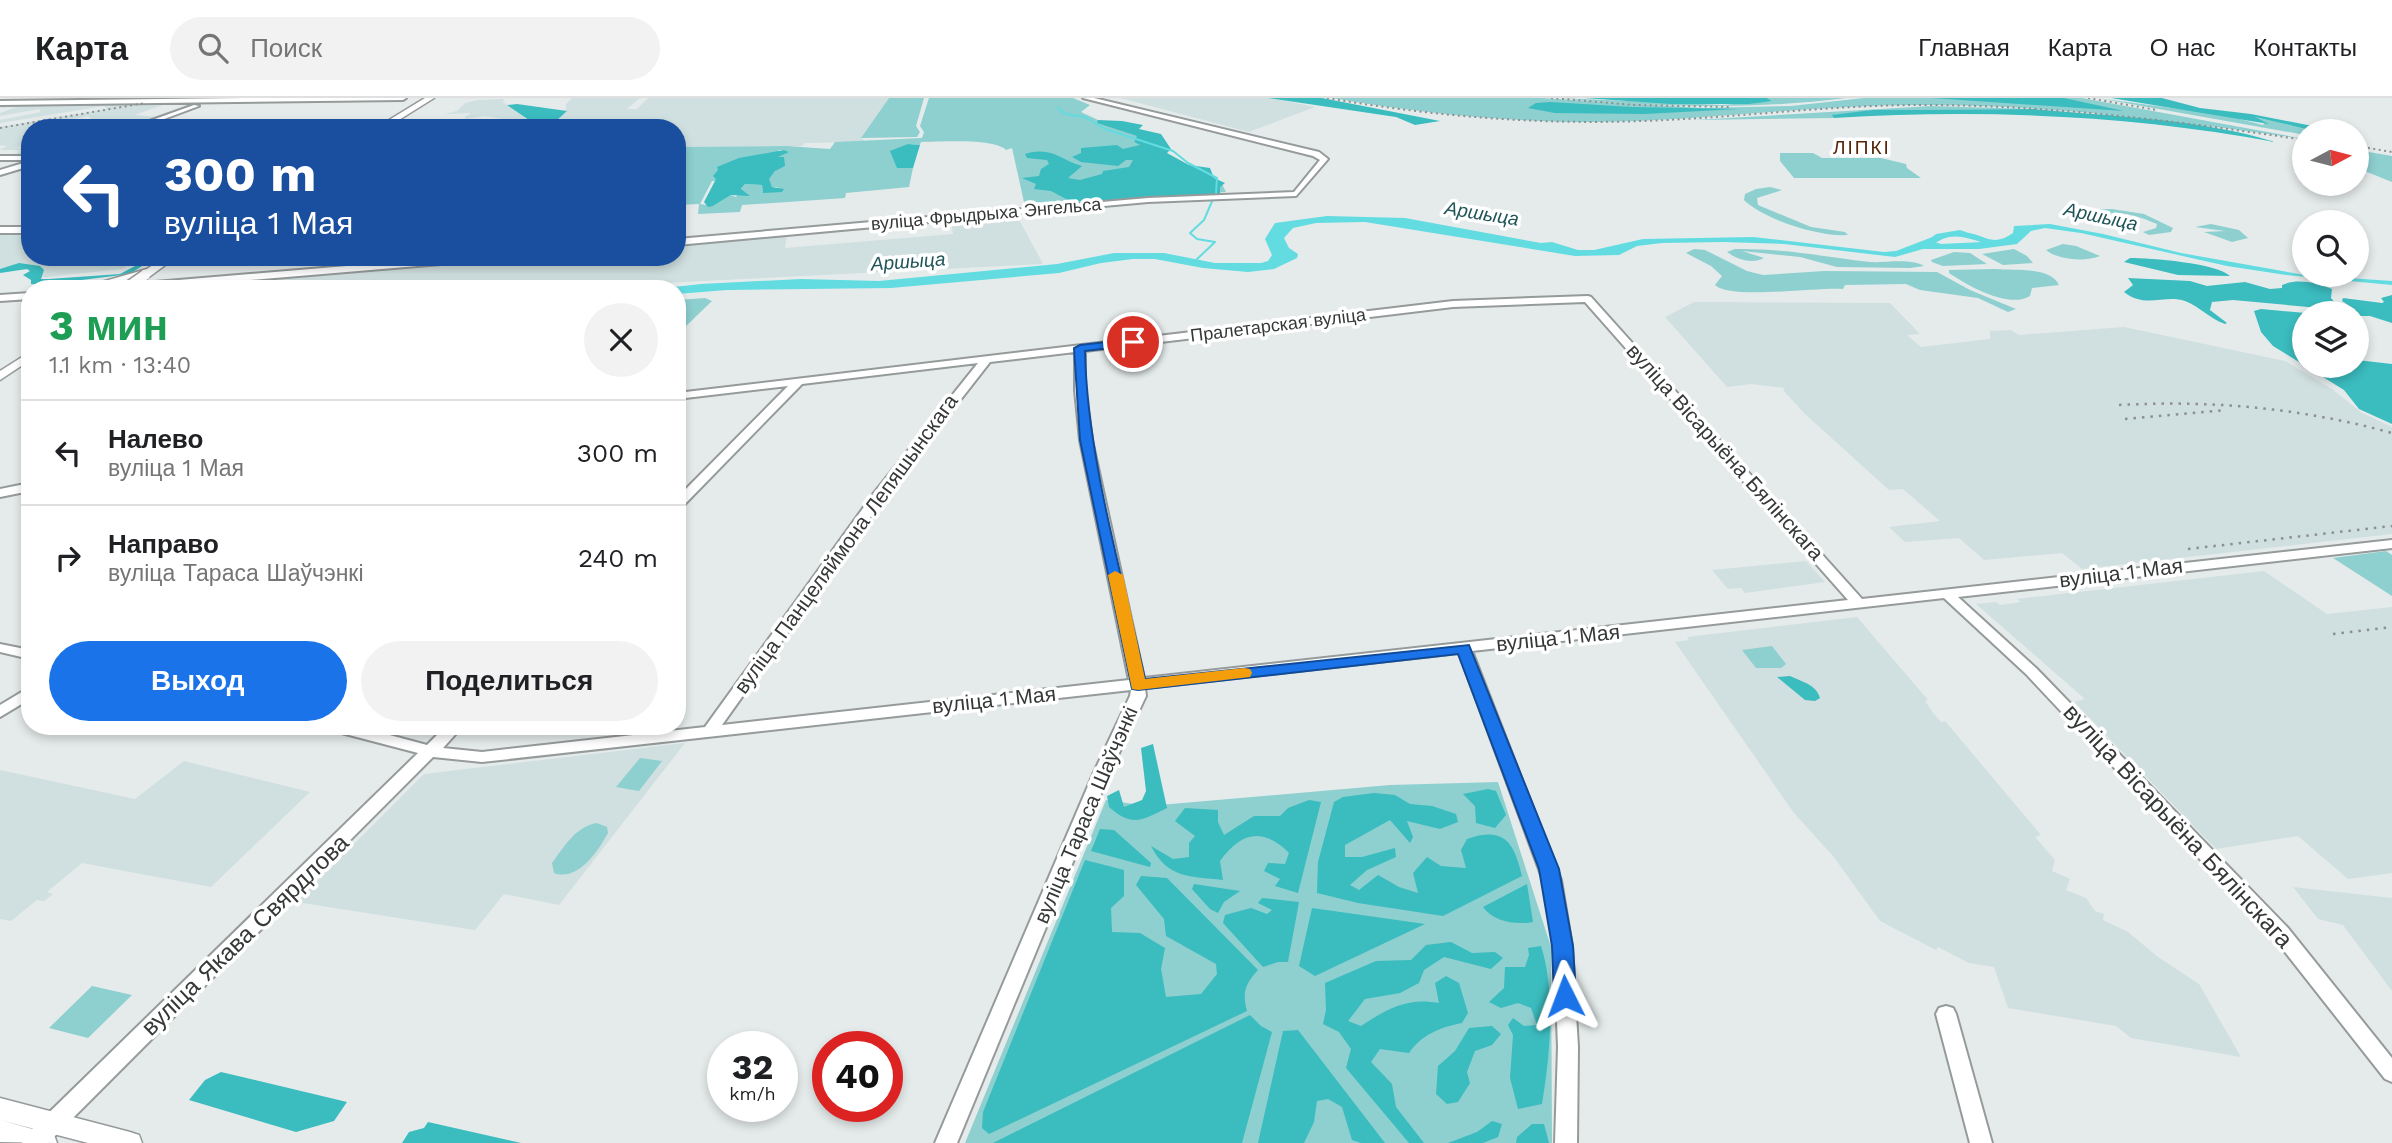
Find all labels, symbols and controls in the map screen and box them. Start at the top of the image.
search box [170,17,660,80]
text: Карта [35,29,128,68]
icon: search [194,29,232,67]
text: Поиск [250,33,322,63]
text: Главная [1918,34,2010,62]
text: Карта [2048,34,2112,62]
text: О нас [2150,34,2215,62]
text: Контакты [2253,34,2357,62]
north arrow [2292,119,2370,196]
map controls [2292,119,2369,378]
district label: ЛІПКІ [1833,136,1891,159]
text: 300 m [164,145,316,203]
icon: left [49,147,140,238]
street label: вуліца Фрыдрыха Энгельса [870,193,1103,234]
water label: Аршыца [1442,196,1521,231]
water label: Аршыца [2061,197,2140,235]
text: вуліца 1 Мая [164,204,353,242]
button: search [2292,210,2369,287]
water label: Аршыца [869,247,946,276]
text: 3 мин [49,301,168,350]
button: layers [2292,301,2369,378]
button: close [584,303,658,377]
street label: Пралетарская вуліца [1189,303,1368,346]
pin [1103,312,1163,372]
icon: arrive [1114,323,1152,361]
street label: вуліца Вісарыёна Бялінскага [1622,338,1829,565]
text: 1.1 km · 13:40 [49,352,191,379]
street label: вуліца Панцеляймона Лепяшынскага [728,389,963,698]
text: Налево [108,424,203,454]
icon: left [49,434,87,472]
text: 300 m [577,438,658,468]
text: вуліца 1 Мая [108,455,244,482]
text: Направо [108,529,219,559]
icon: right [49,539,87,577]
text: 240 m [578,543,658,573]
street label: вуліца 1 Мая [2058,553,2184,592]
text: вуліца Тараса Шаўчэнкі [108,560,364,587]
street label: вуліца 1 Мая [1495,619,1621,656]
button: Выход [49,641,347,721]
button: Поделиться [361,641,658,721]
street label: вуліца 1 Мая [931,681,1057,718]
street label: вуліца Вісарыёна Бялінскага [2058,698,2299,954]
street label: вуліца Тараса Шаўчэнкі [1028,703,1143,927]
street label: вуліца Якава Свярдлова [136,828,355,1041]
position arrow [1528,959,1602,1033]
speed limit sign: 40 [812,1031,903,1122]
text: 32 [732,1046,773,1088]
text: km/h [729,1083,776,1104]

